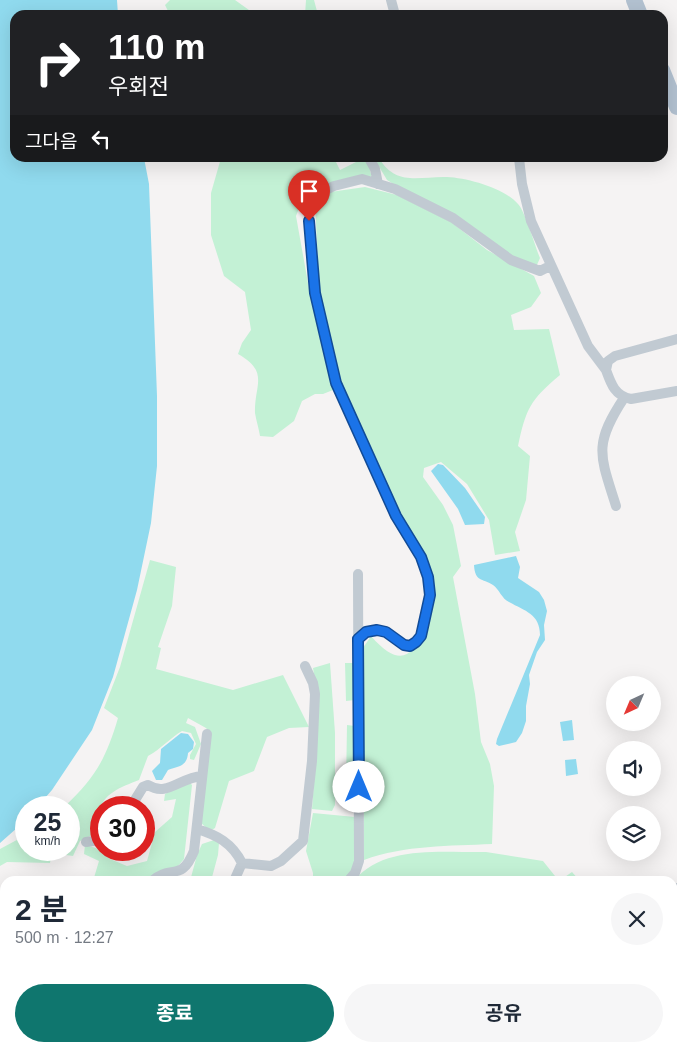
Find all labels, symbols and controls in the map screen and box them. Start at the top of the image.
text: 110 m [108,27,205,66]
icon: right [25,30,90,95]
text: 우회전 [108,74,169,99]
icon: left [87,125,115,153]
text: 그다음 [25,131,77,152]
pin [288,170,330,221]
icon: arrive [295,177,323,205]
north arrow [606,676,661,731]
map controls [606,676,661,861]
button: sound [606,741,661,796]
position arrow [332,760,384,812]
speed limit sign: 30 [90,796,155,861]
button: layers [606,806,661,861]
text: 25 [34,808,61,836]
text: km/h [34,834,61,848]
text: 2 분 [15,893,68,926]
button: close [611,893,663,945]
text: 500 m · 12:27 [15,929,114,946]
button: 종료 [15,984,334,1042]
button: 공유 [344,984,663,1042]

